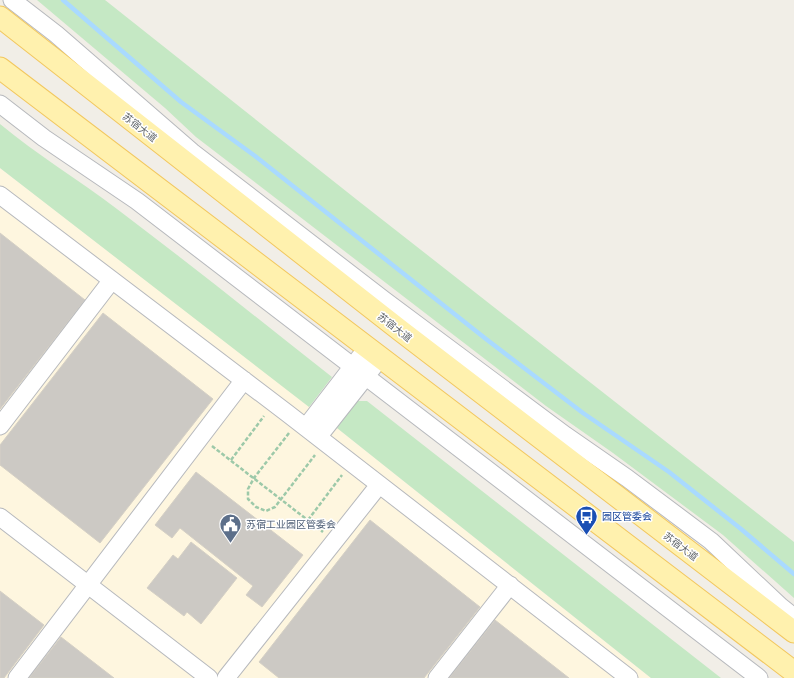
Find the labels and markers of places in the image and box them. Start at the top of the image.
bus stop icon: 园区管委会 [574,503,600,536]
place label: 园区管委会 [602,510,652,522]
public building icon: 苏宿工业园区管委会 [217,511,243,544]
place label: 苏宿工业园区管委会 [246,518,336,530]

